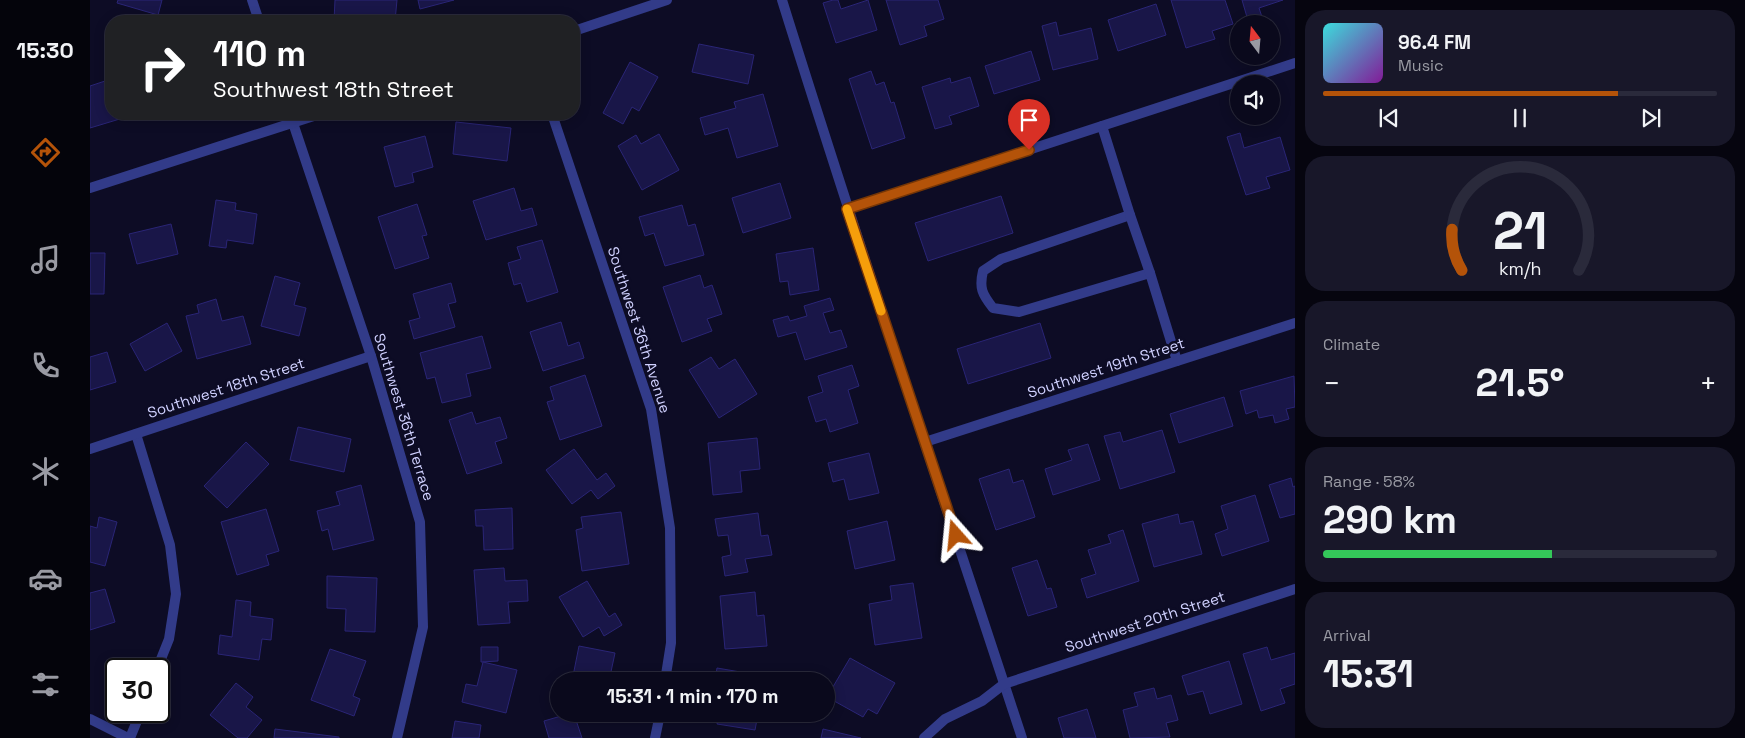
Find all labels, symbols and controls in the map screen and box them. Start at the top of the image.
north arrow [1230,15,1280,65]
map controls [1230,15,1280,125]
text: 96.4 FM [1398,30,1471,55]
text: 110 m [213,32,306,76]
icon: right [130,35,195,100]
text: 15:30 [16,36,74,64]
text: Music [1398,55,1444,76]
text: Southwest 18th Street [213,75,454,103]
button: sound [1230,75,1280,125]
pin [1008,99,1050,150]
icon: previous [1375,104,1403,132]
icon: pause [1506,104,1534,132]
icon: next [1637,104,1665,132]
icon: arrive [1015,106,1043,134]
icon: directions [28,135,63,170]
text: 21 [1493,198,1547,264]
icon: music [28,242,63,277]
street label: Southwest 36th Avenue [604,244,675,416]
text: km/h [1499,257,1541,280]
street label: Southwest 36th Terrace [370,331,439,503]
street label: Southwest 19th Street [1025,333,1187,402]
text: Climate [1323,334,1380,355]
icon: phone [28,348,63,383]
street label: Southwest 18th Street [145,353,307,422]
text: 21.5° [1476,359,1564,407]
text: − [1323,365,1340,401]
text: + [1700,365,1717,401]
icon: climate [28,454,63,489]
text: Range · 58% [1323,471,1415,492]
text: 290 km [1323,496,1457,544]
position arrow [929,508,981,560]
icon: car [28,561,63,596]
street label: Southwest 20th Street [1062,587,1227,656]
text: Arrival [1323,625,1371,646]
text: 15:31 [1323,650,1414,698]
speed limit sign: 30 [105,658,170,723]
icon: filters [28,667,63,702]
text: 15:31 · 1 min · 170 m [607,684,778,709]

